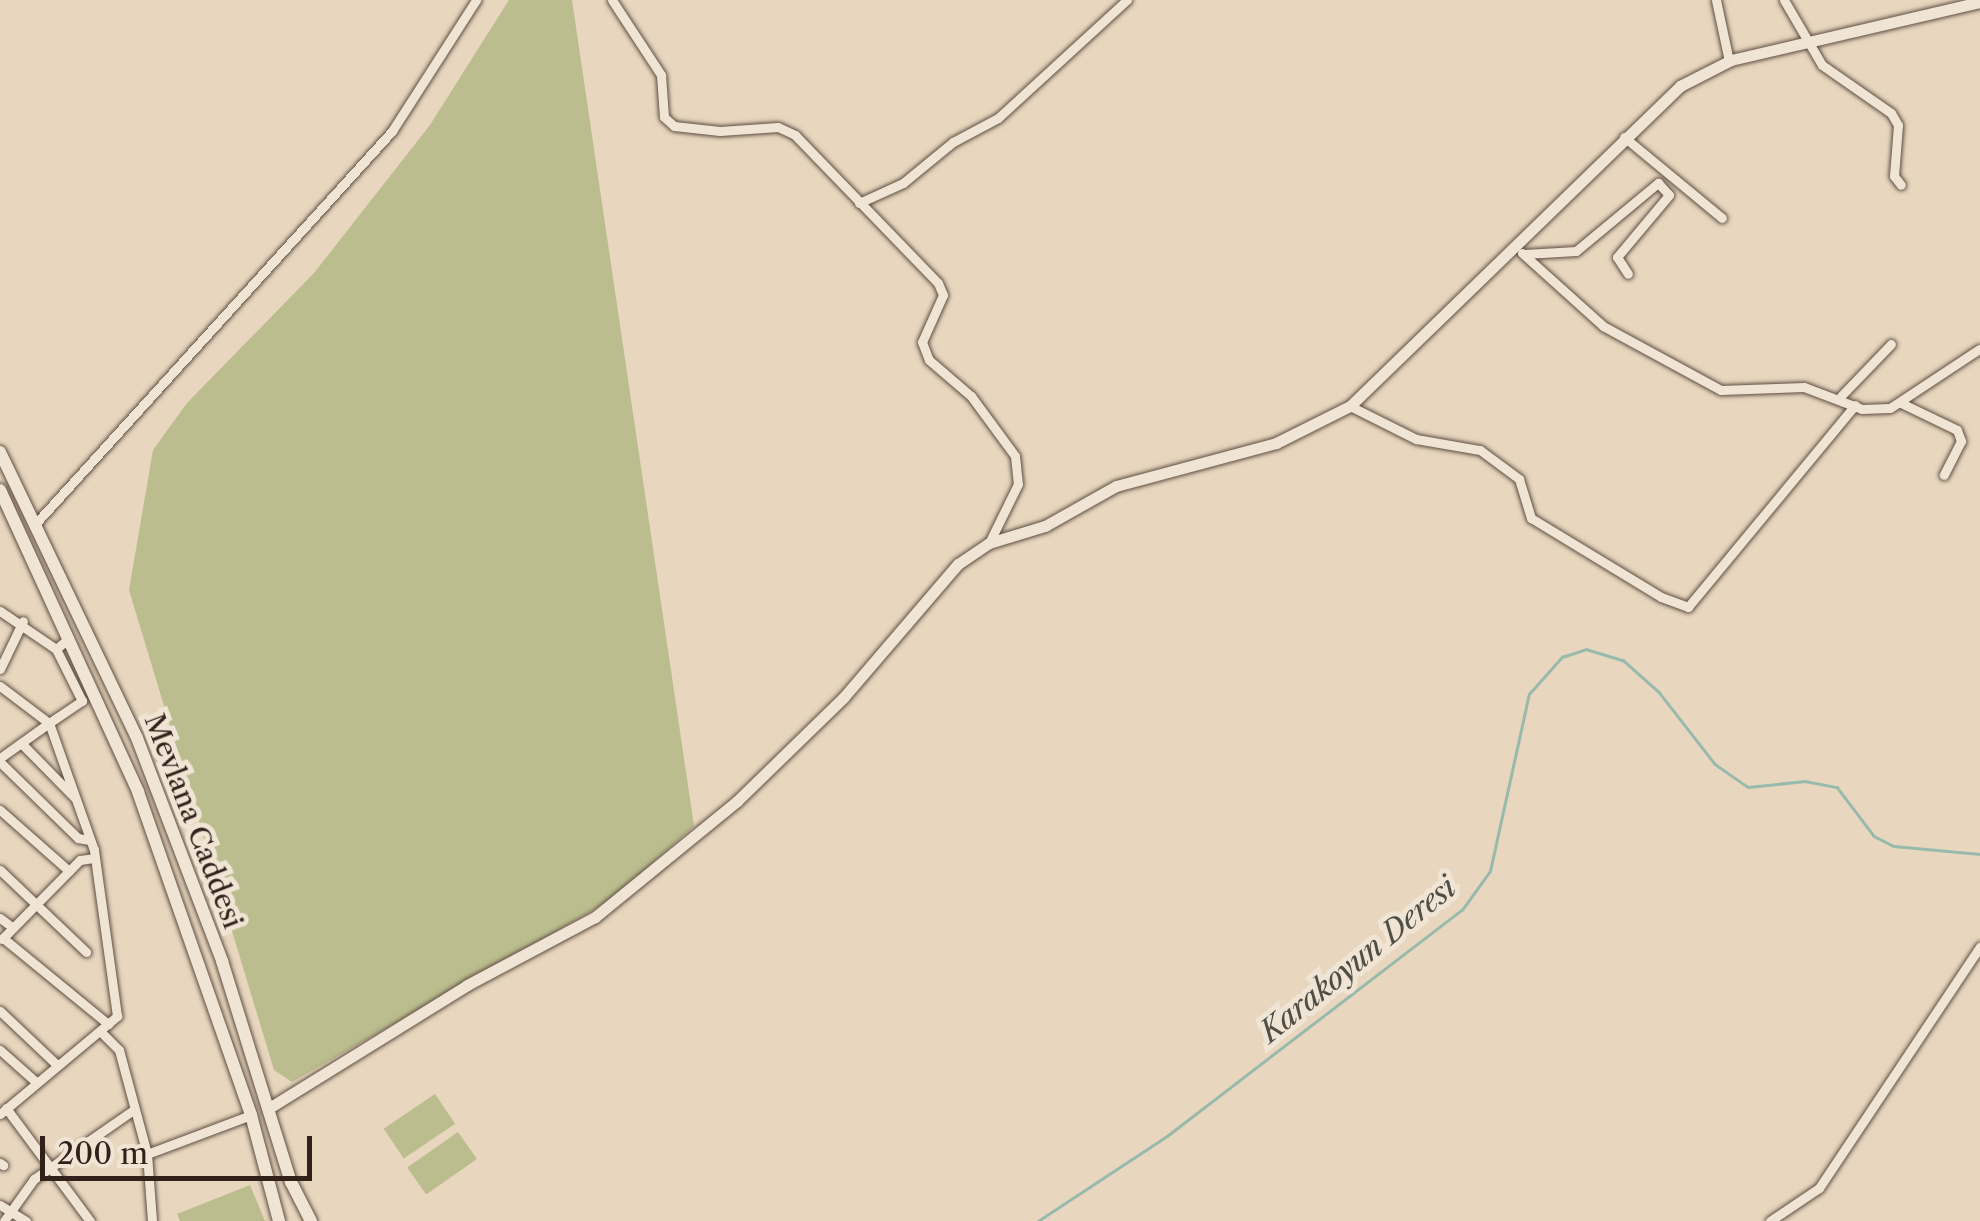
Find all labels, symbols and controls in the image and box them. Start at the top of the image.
street label: Mevlana Caddesi [138,709,250,933]
water label: Karakoyun Deresi [1253,870,1463,1050]
scale bar [45,1116,318,1178]
text: 200 m [57,1135,148,1172]

